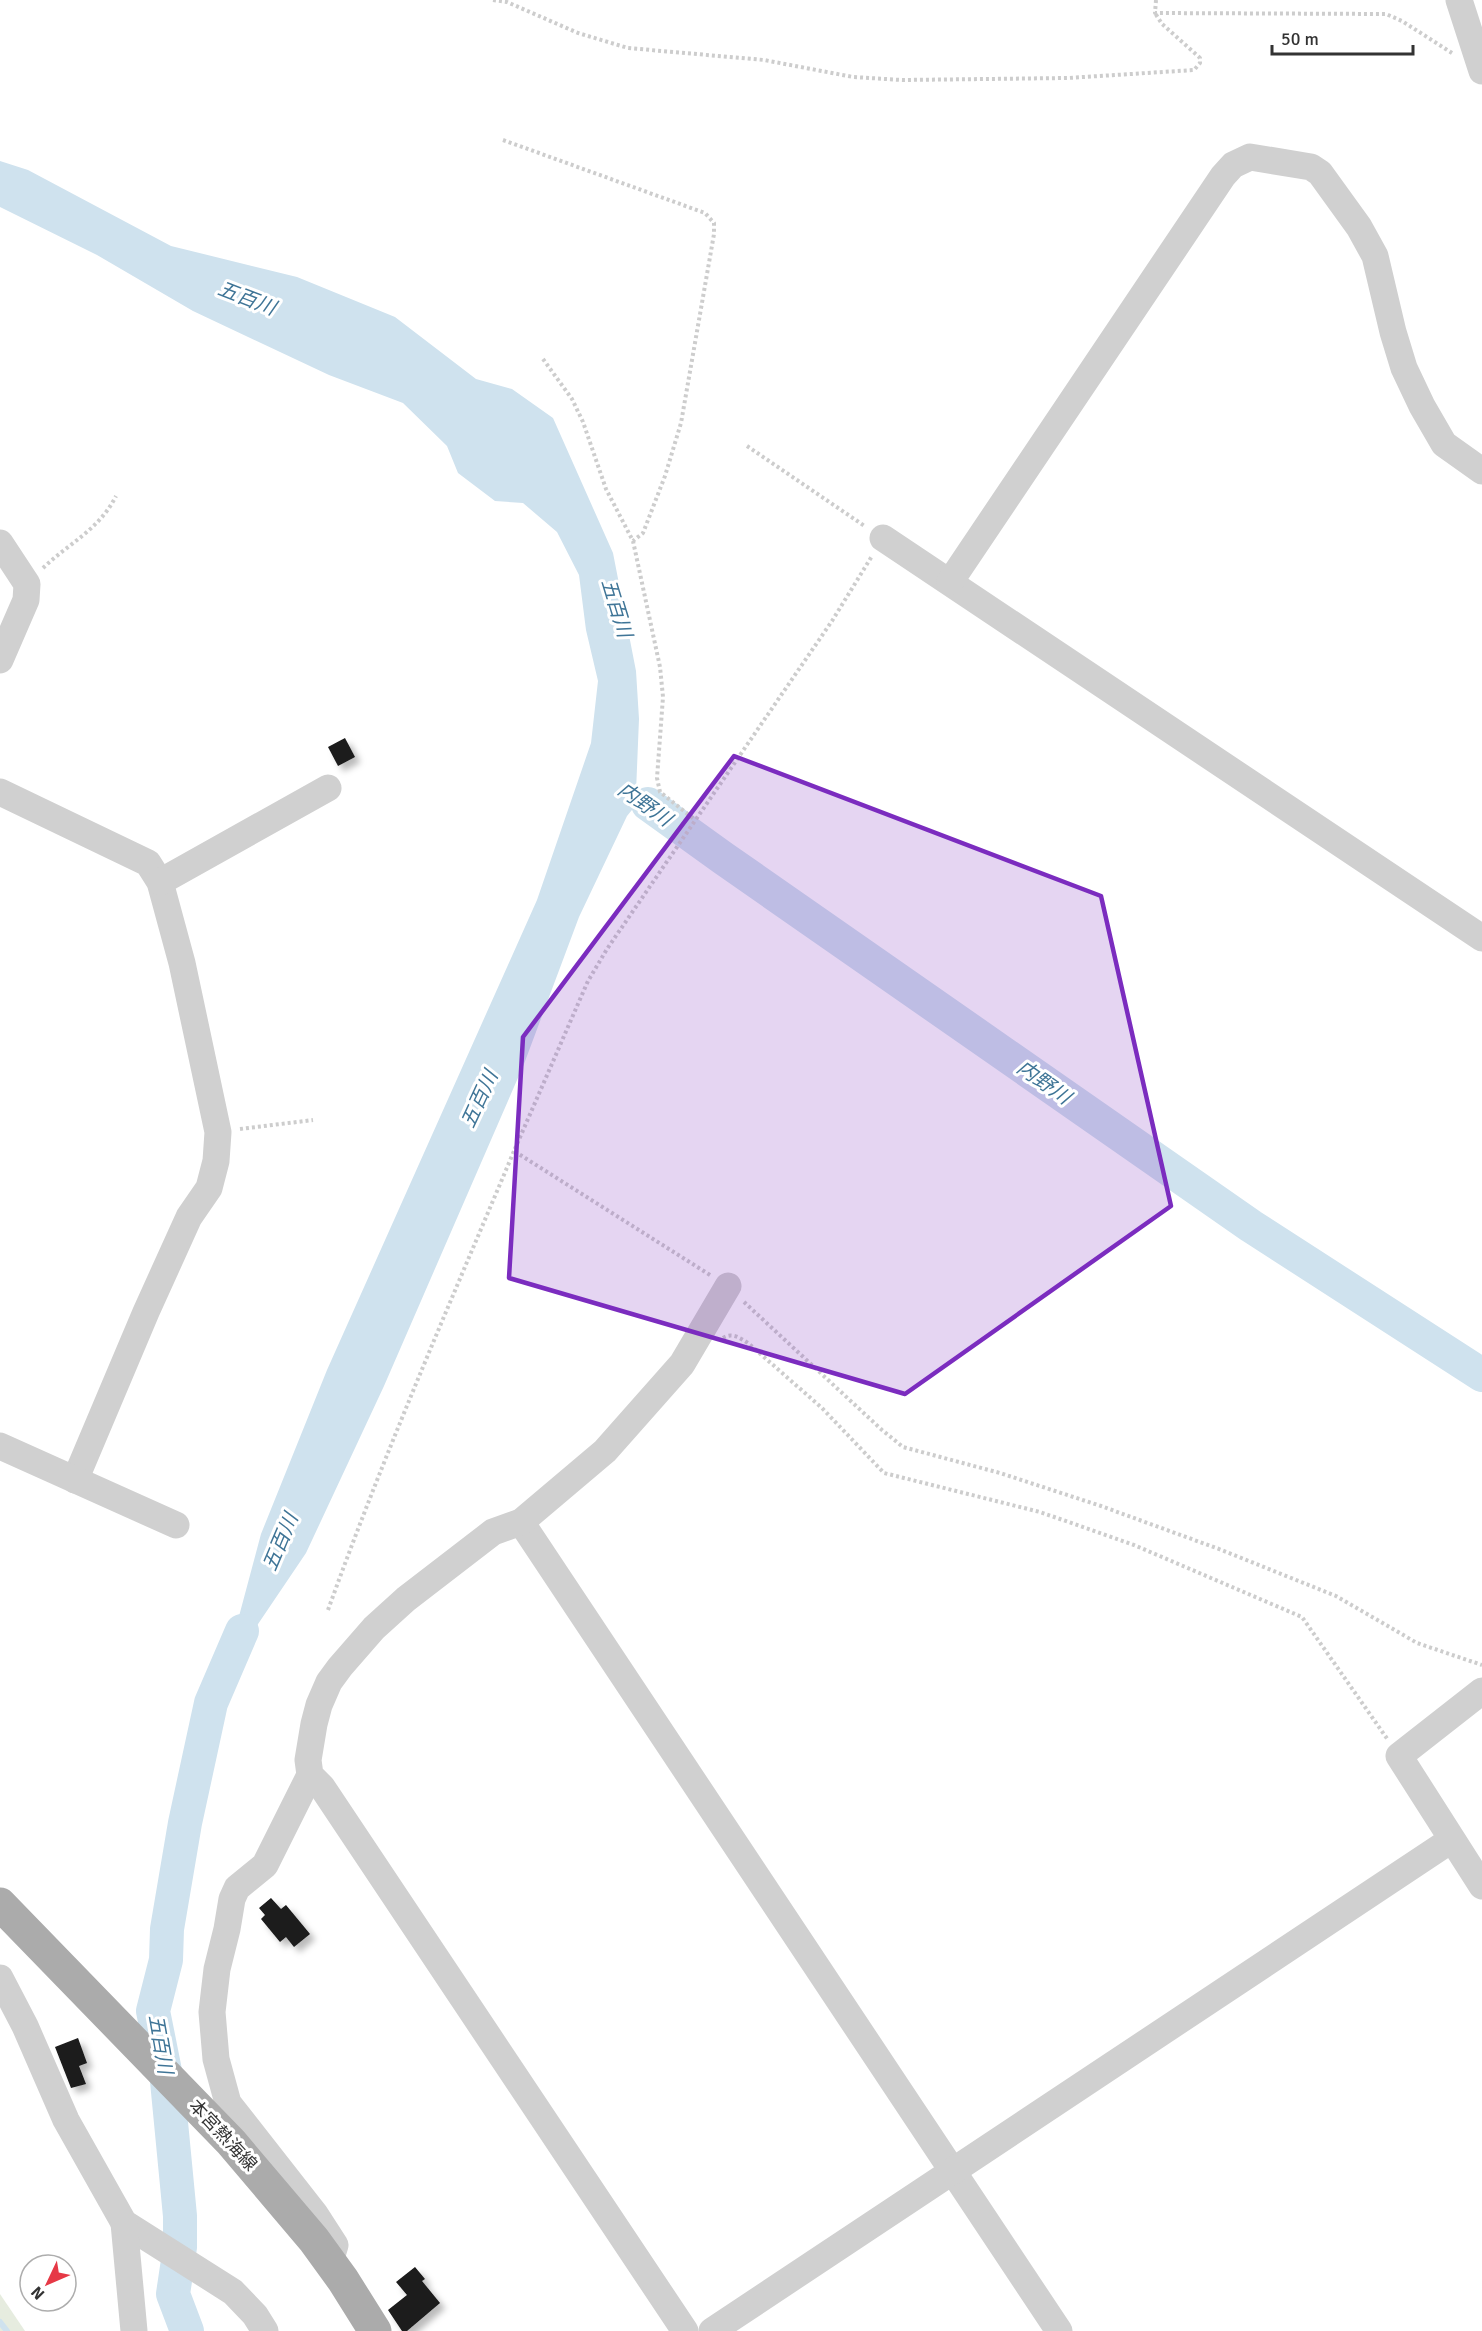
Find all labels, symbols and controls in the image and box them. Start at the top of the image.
scale bar [1272,18,1413,56]
text: 50 m [1281,28,1319,50]
water label: 五百川 [214,276,281,322]
water label: 五百川 [596,576,638,642]
water label: 内野川 [613,777,678,833]
water label: 内野川 [1012,1055,1077,1111]
water label: 五百川 [455,1065,504,1132]
water label: 五百川 [257,1508,304,1575]
water label: 五百川 [143,2012,178,2078]
street label: 本宮熱海線 [184,2095,262,2175]
north arrow [18,2253,78,2313]
text: N [27,2282,49,2304]

